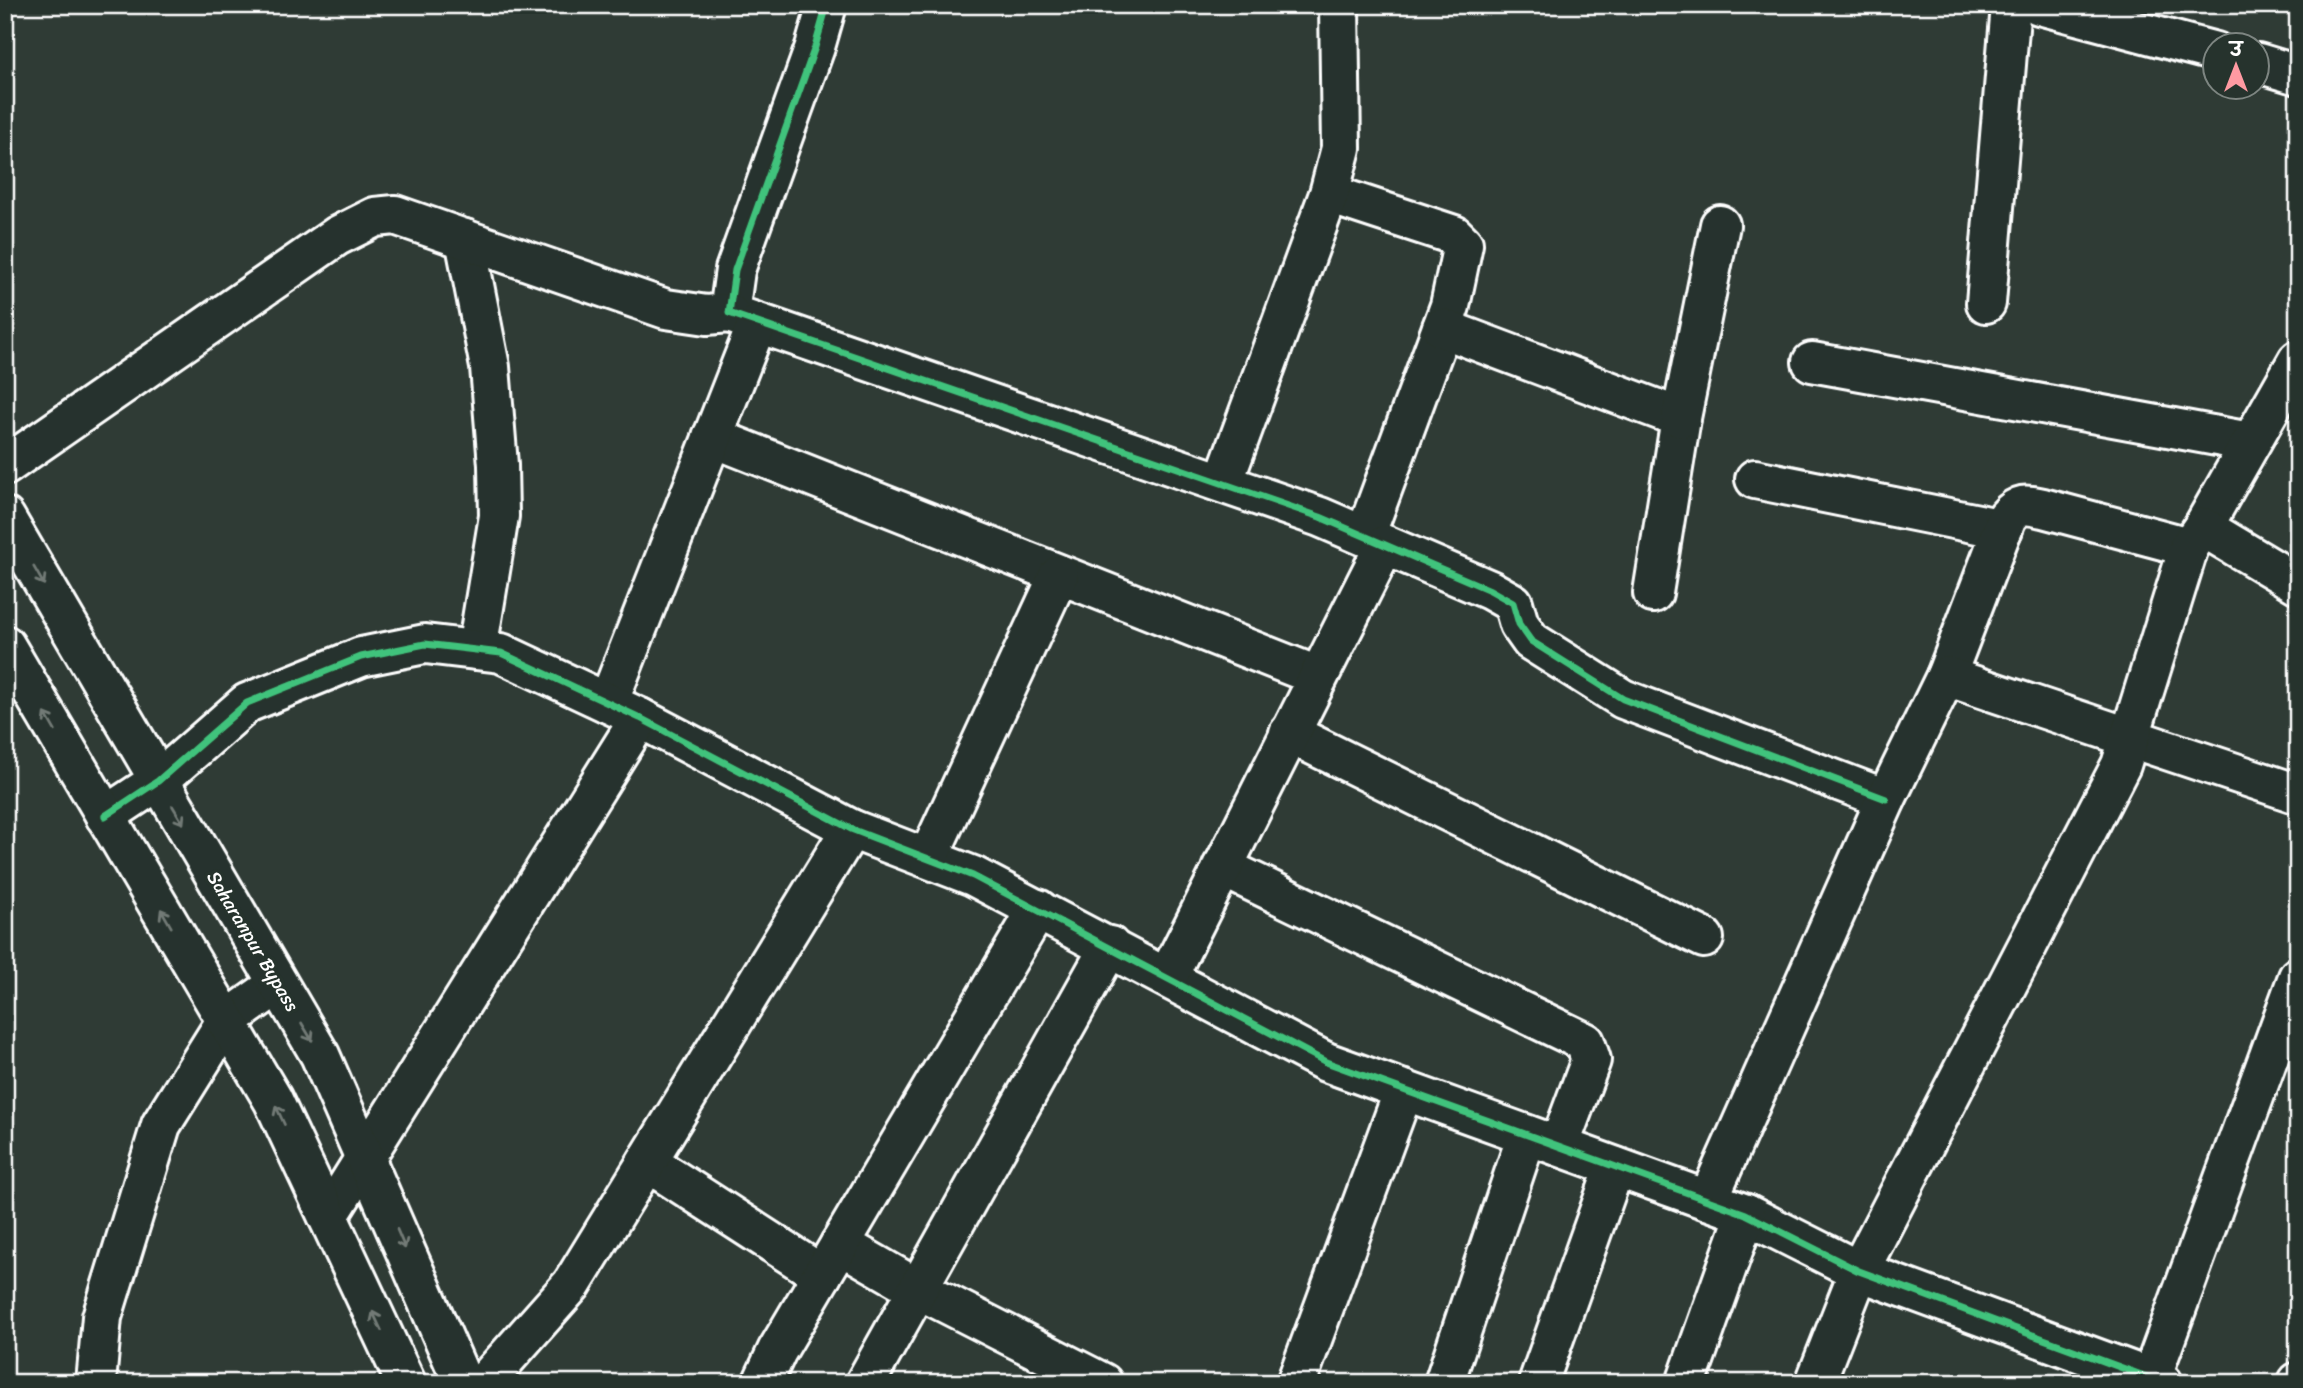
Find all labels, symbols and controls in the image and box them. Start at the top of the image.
north arrow [2202,32,2272,102]
text: उ [2228,33,2245,66]
one-way arrow [33,566,47,586]
one-way arrow [43,713,57,733]
one-way arrow [172,805,186,825]
street label: Saharanpur Bypass [198,864,308,1018]
one-way arrow [158,909,172,929]
one-way arrow [300,1022,314,1042]
one-way arrow [273,1105,286,1126]
one-way arrow [395,1228,408,1249]
one-way arrow [369,1311,383,1332]

